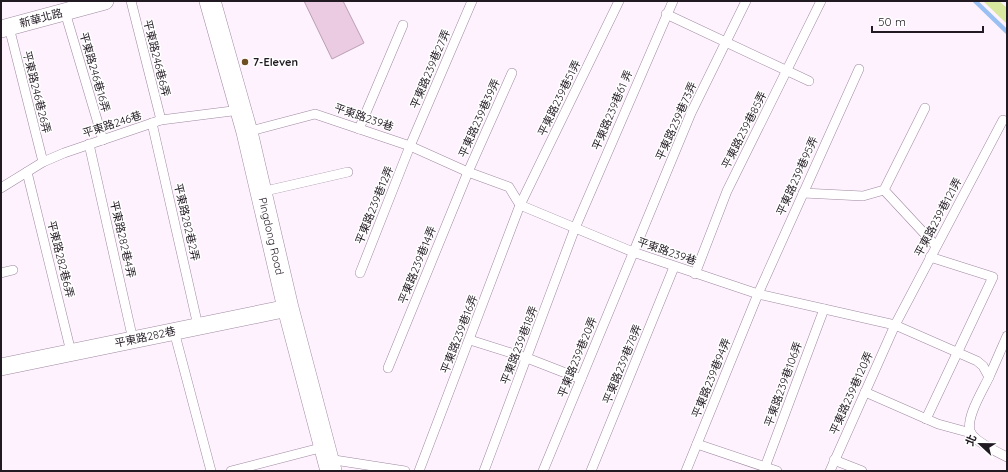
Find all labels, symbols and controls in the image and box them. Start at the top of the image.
street label: 新華北路 [18,6,64,30]
scale bar [872,8,983,34]
text: 50 m [878,14,906,29]
street label: 平東路246巷6弄 [141,18,173,98]
street label: 平東路239巷27弄 [407,27,453,111]
street label: 平東路246巷16弄 [77,30,113,114]
street label: 平東路246巷26弄 [20,49,54,135]
place label: 7-Eleven [253,55,298,69]
marker: 7-Eleven [240,57,250,67]
street label: 平東路239巷51弄 [535,58,583,138]
street label: 平東路239巷61 弄 [589,68,635,152]
street label: 平東路239巷39弄 [455,76,503,160]
street label: 平東路239巷73弄 [652,80,700,162]
street label: 平東路239巷85弄 [718,89,770,171]
street label: 平東路239巷 [332,100,396,134]
street label: 平東路246巷 [81,108,143,140]
street label: 平東路239巷95弄 [773,134,821,218]
street label: 平東路239巷12弄 [352,164,396,246]
street label: 平東路239巷121弄 [911,175,965,259]
street label: 平東路282巷2弄 [171,182,203,262]
street label: Pingdong Road [255,196,287,276]
street label: 平東路282巷4弄 [107,199,139,279]
street label: 平東路282巷6弄 [45,219,77,299]
street label: 平東路239巷14弄 [395,224,439,306]
street label: 平東路239巷 [635,234,699,268]
street label: 平東路239巷16弄 [438,293,480,375]
street label: 平東路239巷18弄 [498,304,540,386]
street label: 平東路239巷20弄 [554,315,600,399]
street label: 平東路239巷78弄 [600,322,644,406]
street label: 平東路282巷 [113,324,177,350]
street label: 平東路239巷94弄 [689,336,733,420]
street label: 平東路239巷106弄 [761,340,805,428]
street label: 平東路239巷120弄 [826,349,876,437]
north arrow [960,424,1000,464]
text: 北 [962,433,979,448]

